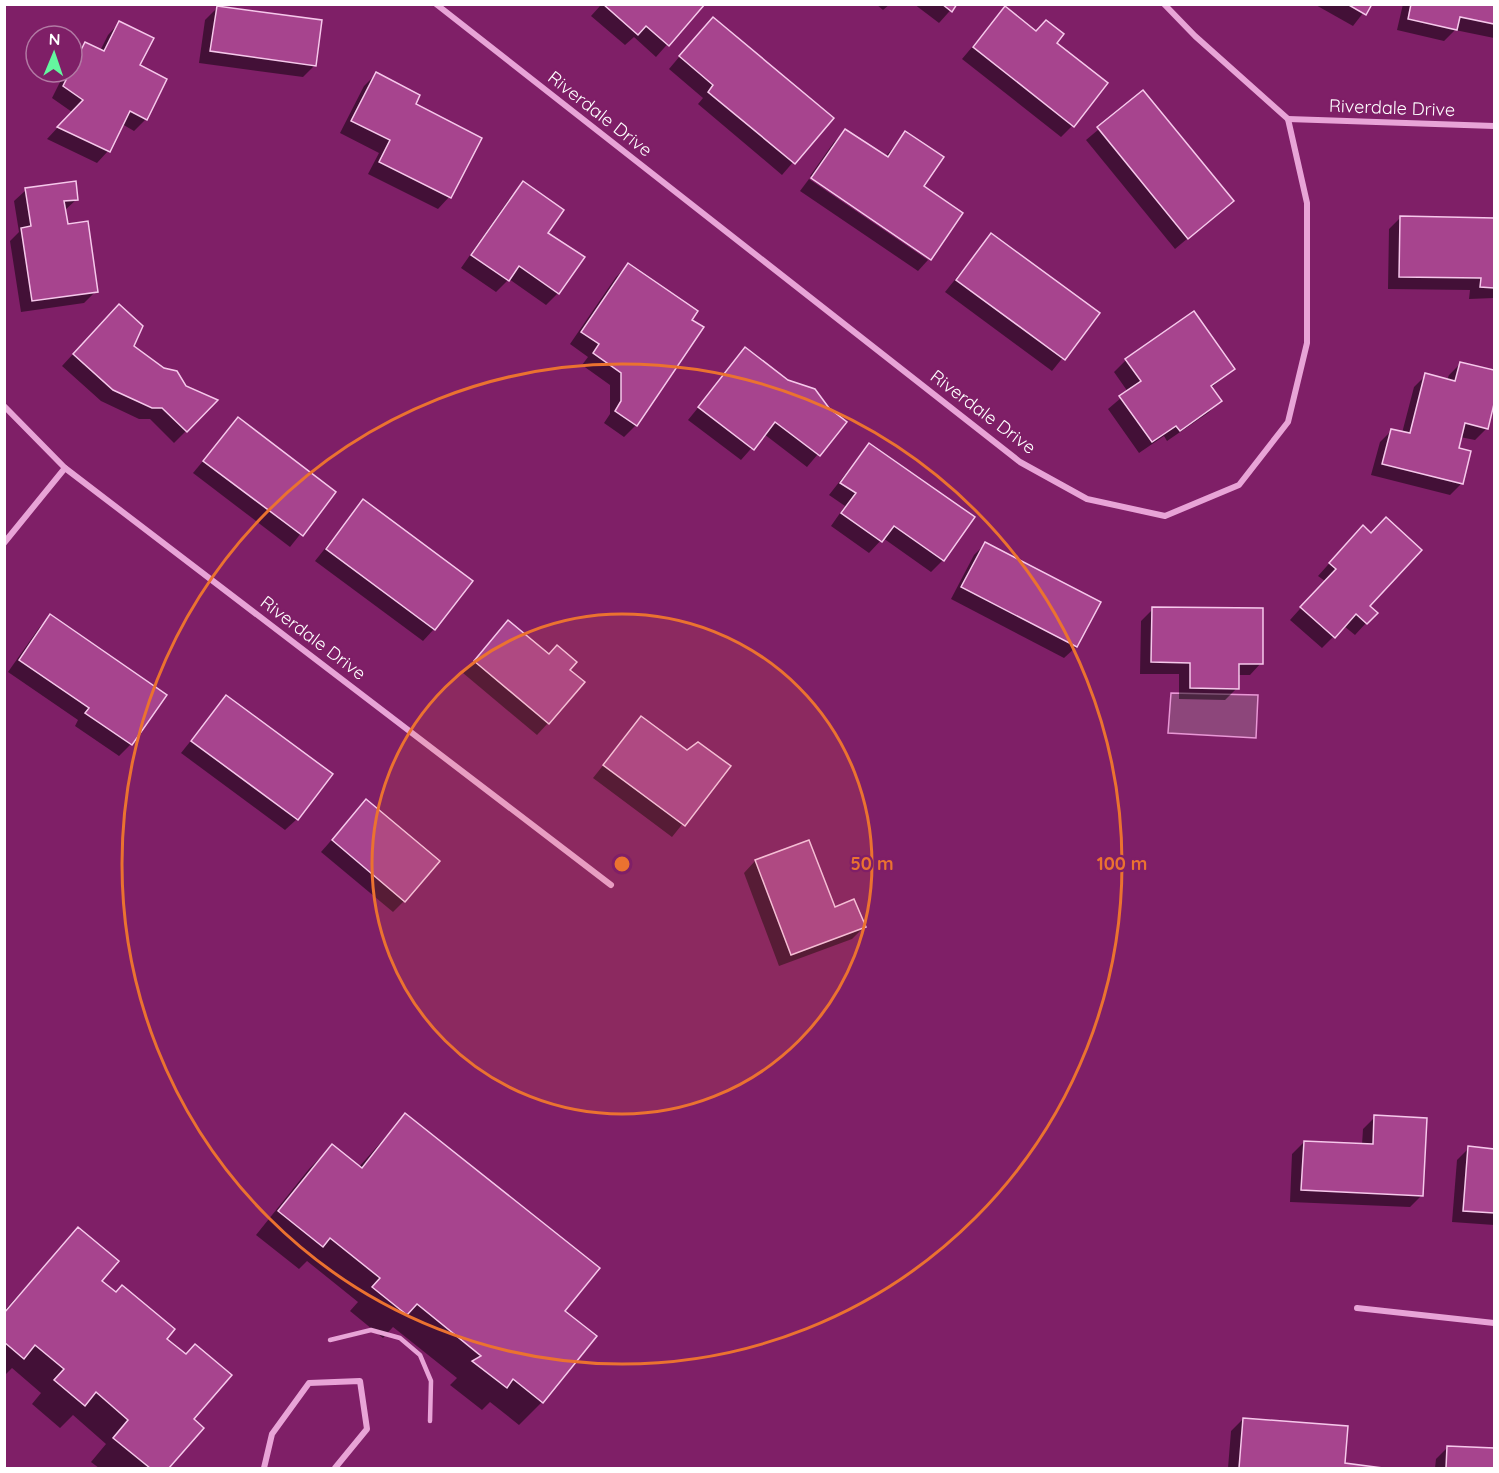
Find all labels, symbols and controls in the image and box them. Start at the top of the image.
north arrow [24,24,84,84]
text: N [48,29,61,49]
street label: Riverdale Drive [543,66,657,162]
street label: Riverdale Drive [1329,94,1455,121]
street label: Riverdale Drive [926,364,1041,459]
street label: Riverdale Drive [256,590,371,685]
text: 50 m [850,852,894,875]
text: 100 m [1097,852,1147,875]
centre of rings [612,854,632,874]

